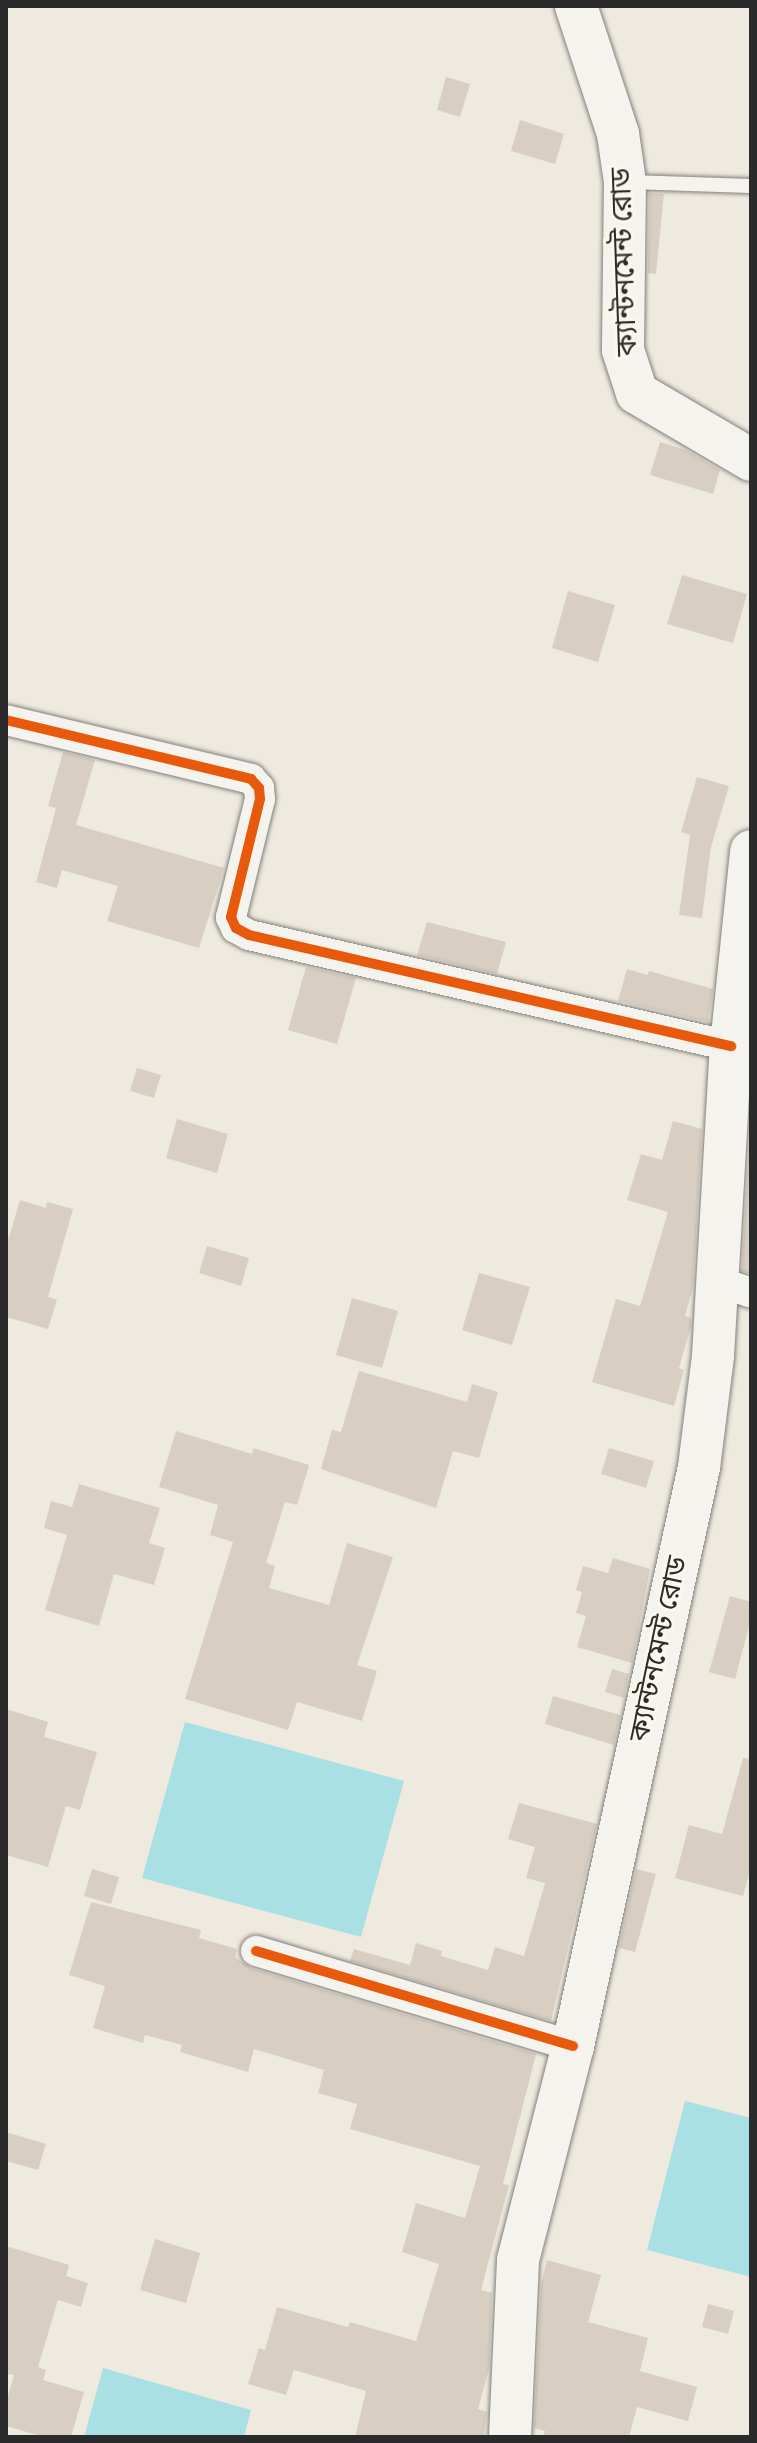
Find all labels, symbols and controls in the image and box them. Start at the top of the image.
street label: ক্যান্টনমেন্ট রোড [605,167,645,357]
street label: ক্যান্টনমেন্ট রোড [623,1553,695,1745]

